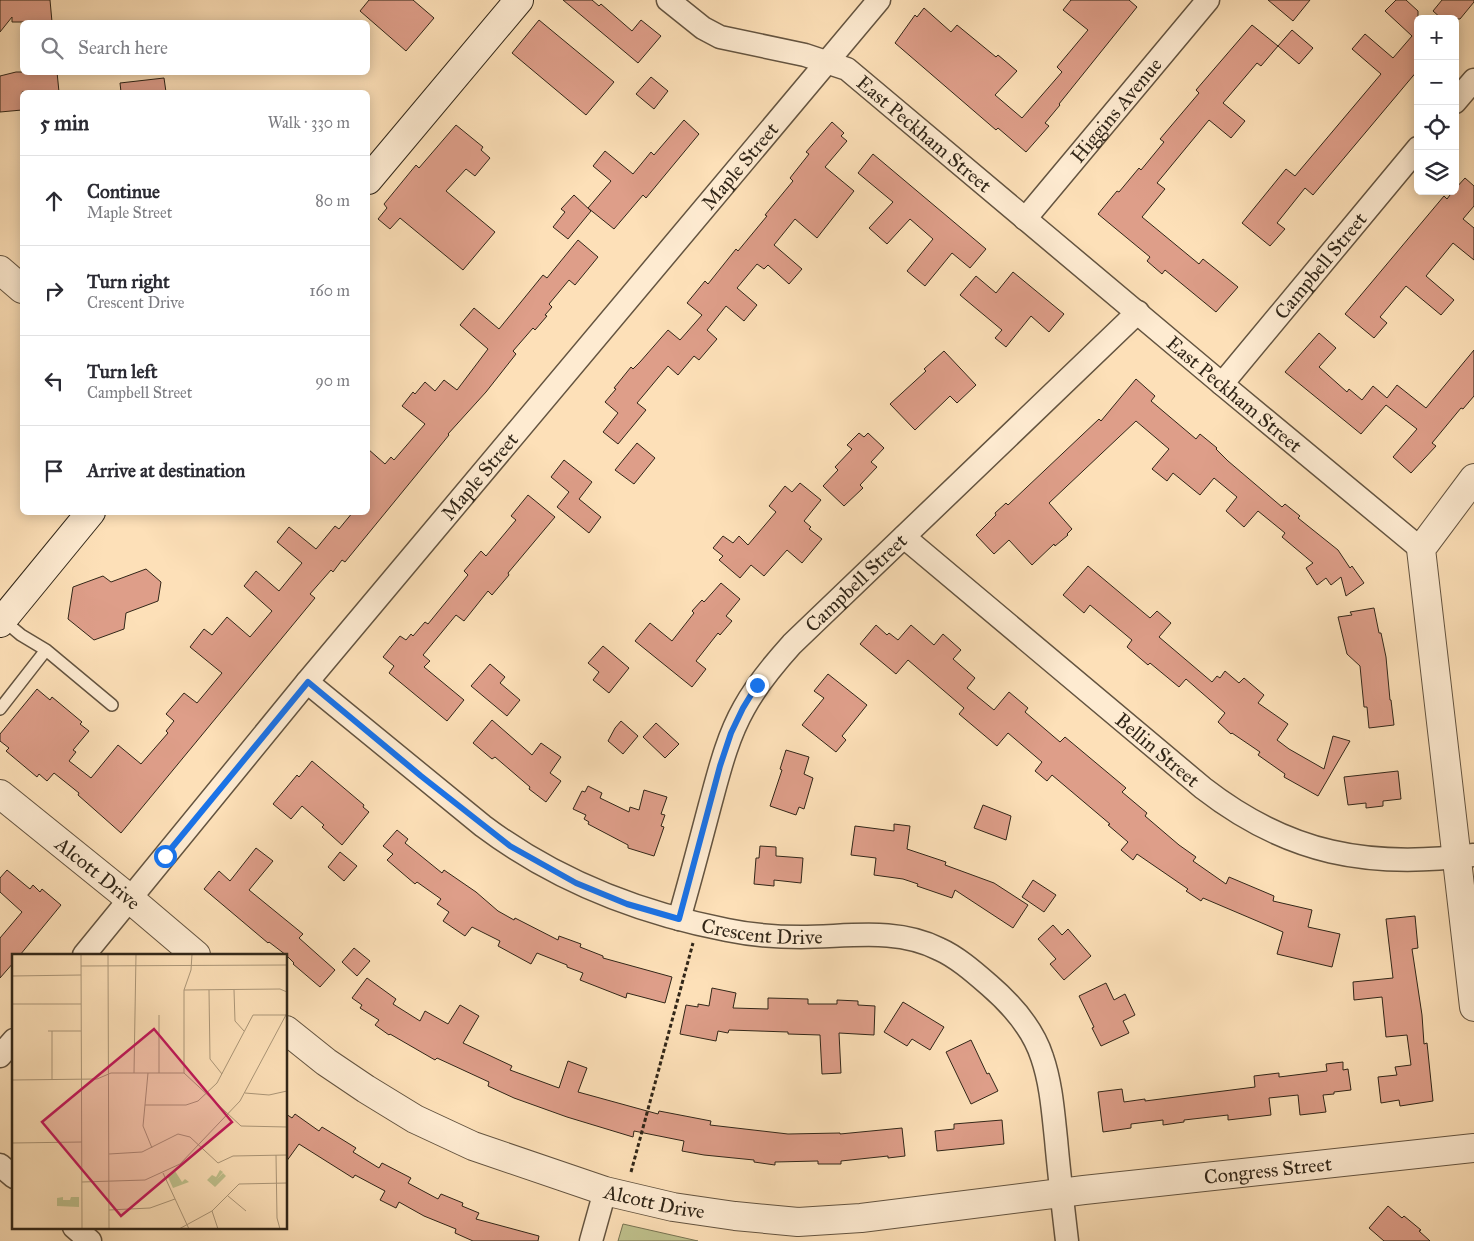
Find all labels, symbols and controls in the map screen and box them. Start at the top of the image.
map controls [1414,15,1459,195]
button: + [1414,15,1459,60]
search box [20,20,370,75]
icon: search [38,34,66,62]
text: Search here [78,36,168,59]
street label: Higgins Avenue [1065,53,1167,167]
button: − [1414,60,1459,105]
street label: East Peckham Street [852,70,997,197]
button: locate [1414,105,1459,150]
text: 5 min [40,110,89,136]
text: Walk · 330 m [268,113,350,132]
street label: Maple Street [696,117,783,215]
button: layers [1414,150,1459,195]
text: Continue [87,180,160,203]
icon: ahead [40,187,68,215]
text: 80 m [315,191,350,210]
text: Maple Street [87,203,172,222]
street label: Campbell Street [1269,207,1372,324]
text: Turn right [87,270,170,293]
icon: right [40,277,68,305]
text: 160 m [309,281,350,300]
text: Crescent Drive [87,293,184,312]
street label: East Peckham Street [1162,331,1307,457]
text: Turn left [87,360,157,383]
icon: left [40,367,68,395]
text: 90 m [315,371,350,390]
text: Campbell Street [87,383,192,402]
street label: Maple Street [436,428,523,525]
icon: arrive [40,457,68,485]
text: Arrive at destination [87,459,245,482]
street label: Campbell Street [800,528,912,637]
route end [746,674,769,697]
street label: Bellin Street [1110,708,1205,792]
street label: Alcott Drive [50,831,145,915]
route start [154,845,177,868]
street label: Crescent Drive [699,913,823,949]
inset map [12,954,288,1228]
street label: Congress Street [1203,1151,1333,1189]
street label: Alcott Drive [601,1179,706,1223]

